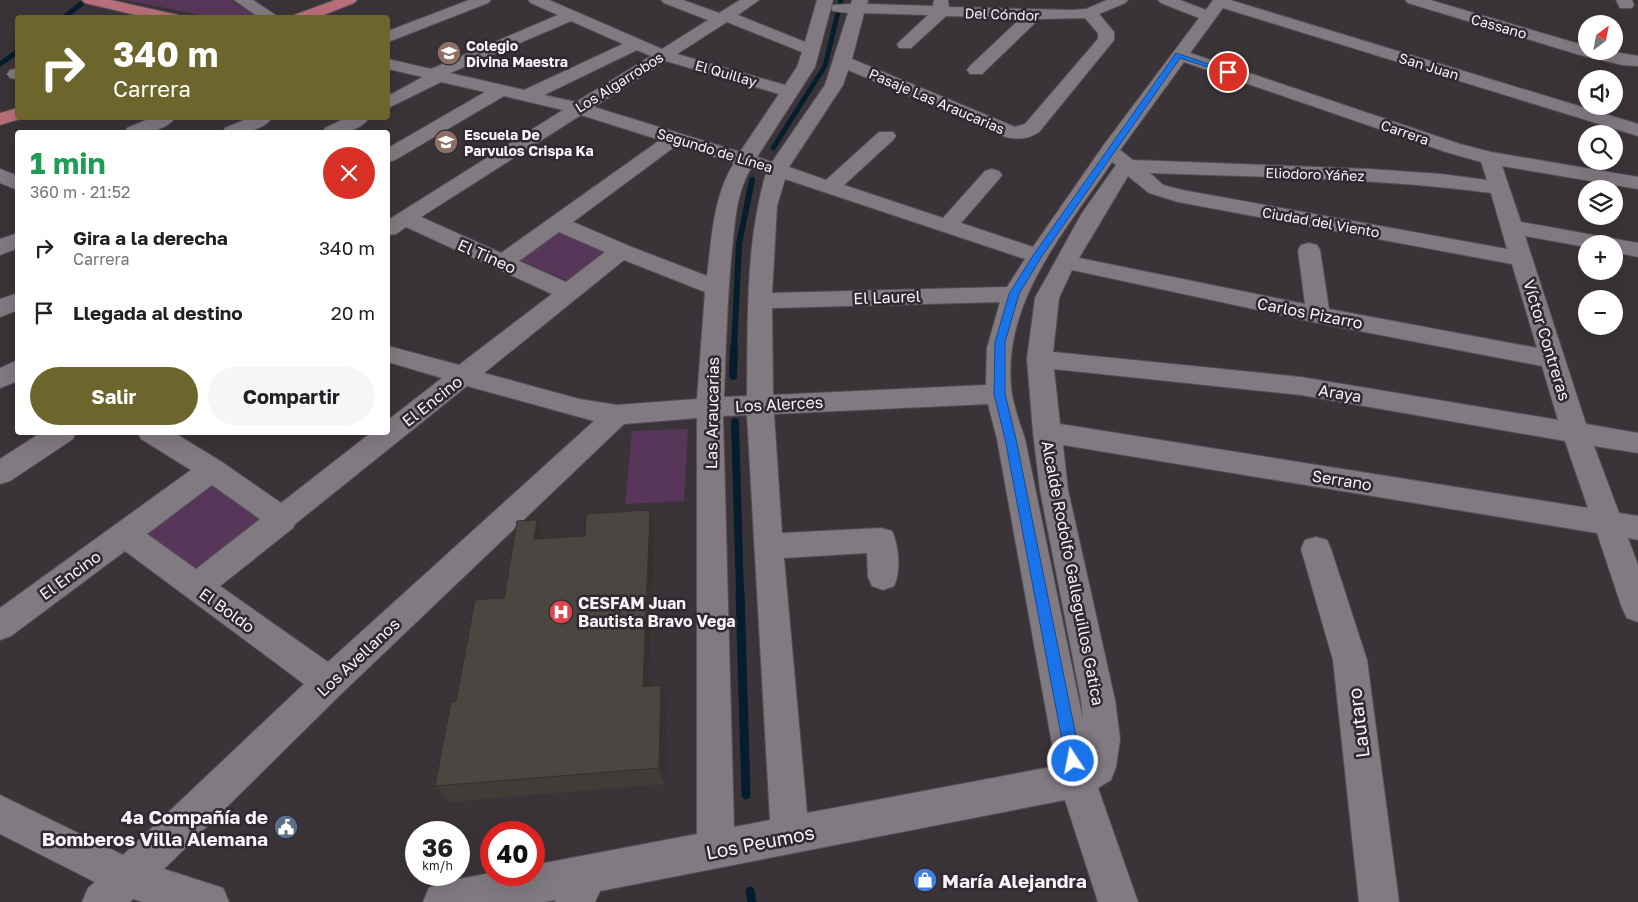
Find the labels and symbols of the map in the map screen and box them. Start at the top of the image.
street label: Del Cóndor [964,4,1040,24]
street label: Cassano [1469,10,1529,42]
north arrow [1578,15,1622,60]
place label: Colegio Divina Maestra [466,37,568,70]
school or university icon: Colegio Divina Maestra [436,40,462,66]
street label: Los Algarrobos [572,48,666,116]
street label: San Juan [1397,49,1461,83]
pin [1207,51,1249,93]
street label: El Quillay [693,56,759,90]
street label: Pasaje Las Araucarias [867,65,1007,137]
street label: Carrera [1379,116,1431,148]
street label: Segundo de Línea [655,124,775,176]
place label: Escuela De Parvulos Crispa Ka [464,126,594,159]
school or university icon: Escuela De Parvulos Crispa Ka [433,129,459,155]
street label: Eliodoro Yáñez [1265,164,1365,184]
street label: Ciudad del Viento [1261,203,1381,241]
street label: El Tineo [455,234,519,278]
street label: Víctor Contreras [1519,277,1575,403]
street label: El Laurel [853,286,921,308]
street label: Carlos Pizarro [1256,293,1364,333]
street label: Las Araucarias [701,357,723,469]
street label: El Encino [398,371,466,431]
street label: Araya [1317,380,1363,406]
street label: Los Alerces [734,392,824,416]
street label: Alcalde Rodolfo Galleguillos Gatica [1037,439,1109,707]
street label: Serrano [1311,465,1373,495]
street label: El Encino [35,546,105,604]
street label: El Boldo [195,583,259,637]
place label: CESFAM Juan Bautista Bravo Vega [578,593,736,631]
hospital icon: CESFAM Juan Bautista Bravo Vega [548,599,574,625]
street label: Los Avellanos [312,614,404,700]
street label: Lautaro [1342,687,1374,759]
position arrow [1046,734,1098,786]
place label: 4a Compañía de Bomberos Villa Alemana [42,805,268,850]
public building icon: 4a Compañía de Bomberos Villa Alemana [273,814,299,840]
street label: Los Peumos [704,820,816,864]
speed limit sign: 40 [480,821,545,886]
shop icon: María Alejandra [912,867,938,893]
place label: María Alejandra [942,869,1087,892]

